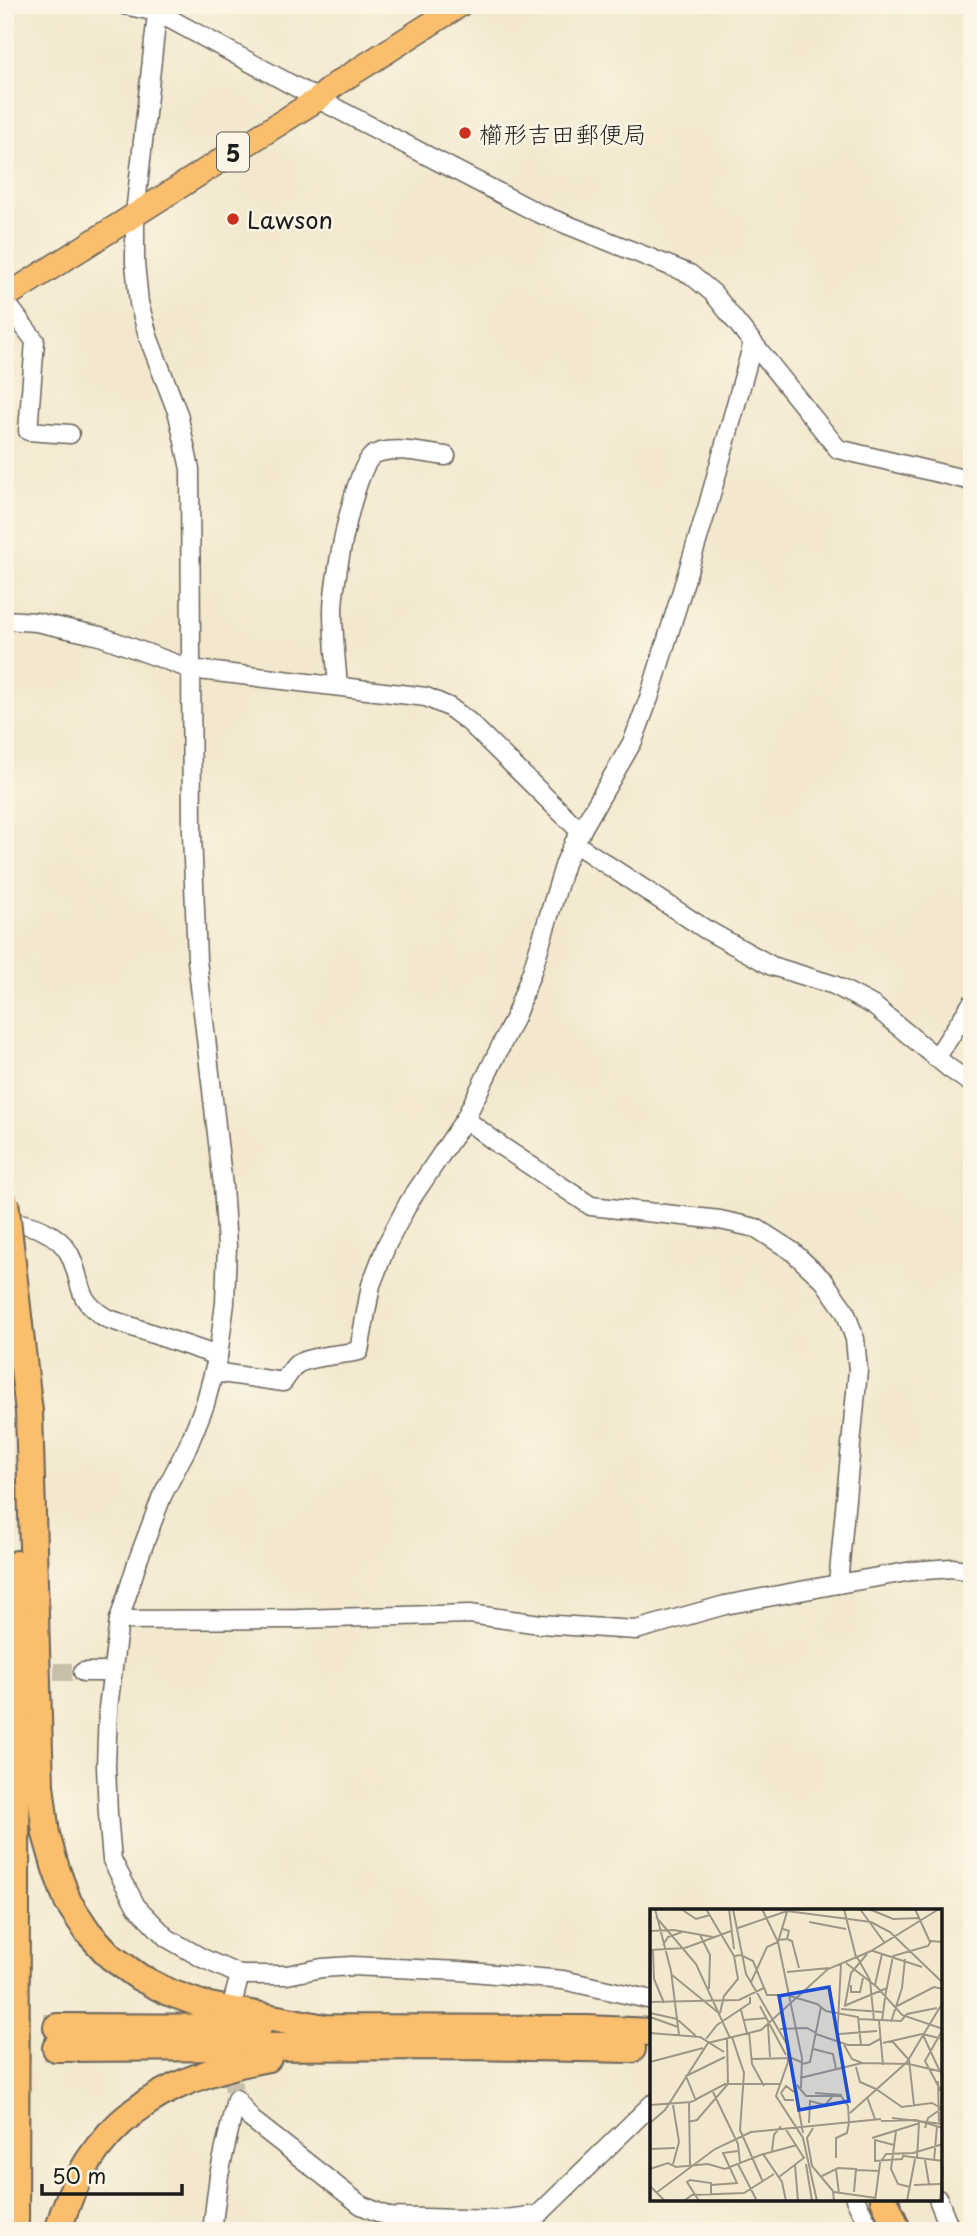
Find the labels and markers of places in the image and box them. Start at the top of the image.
place label: 櫛形吉田郵便局 [479,115,647,151]
marker: 櫛形吉田郵便局 [457,125,473,141]
place label: Lawson [247,201,333,237]
marker: Lawson [225,211,241,227]

